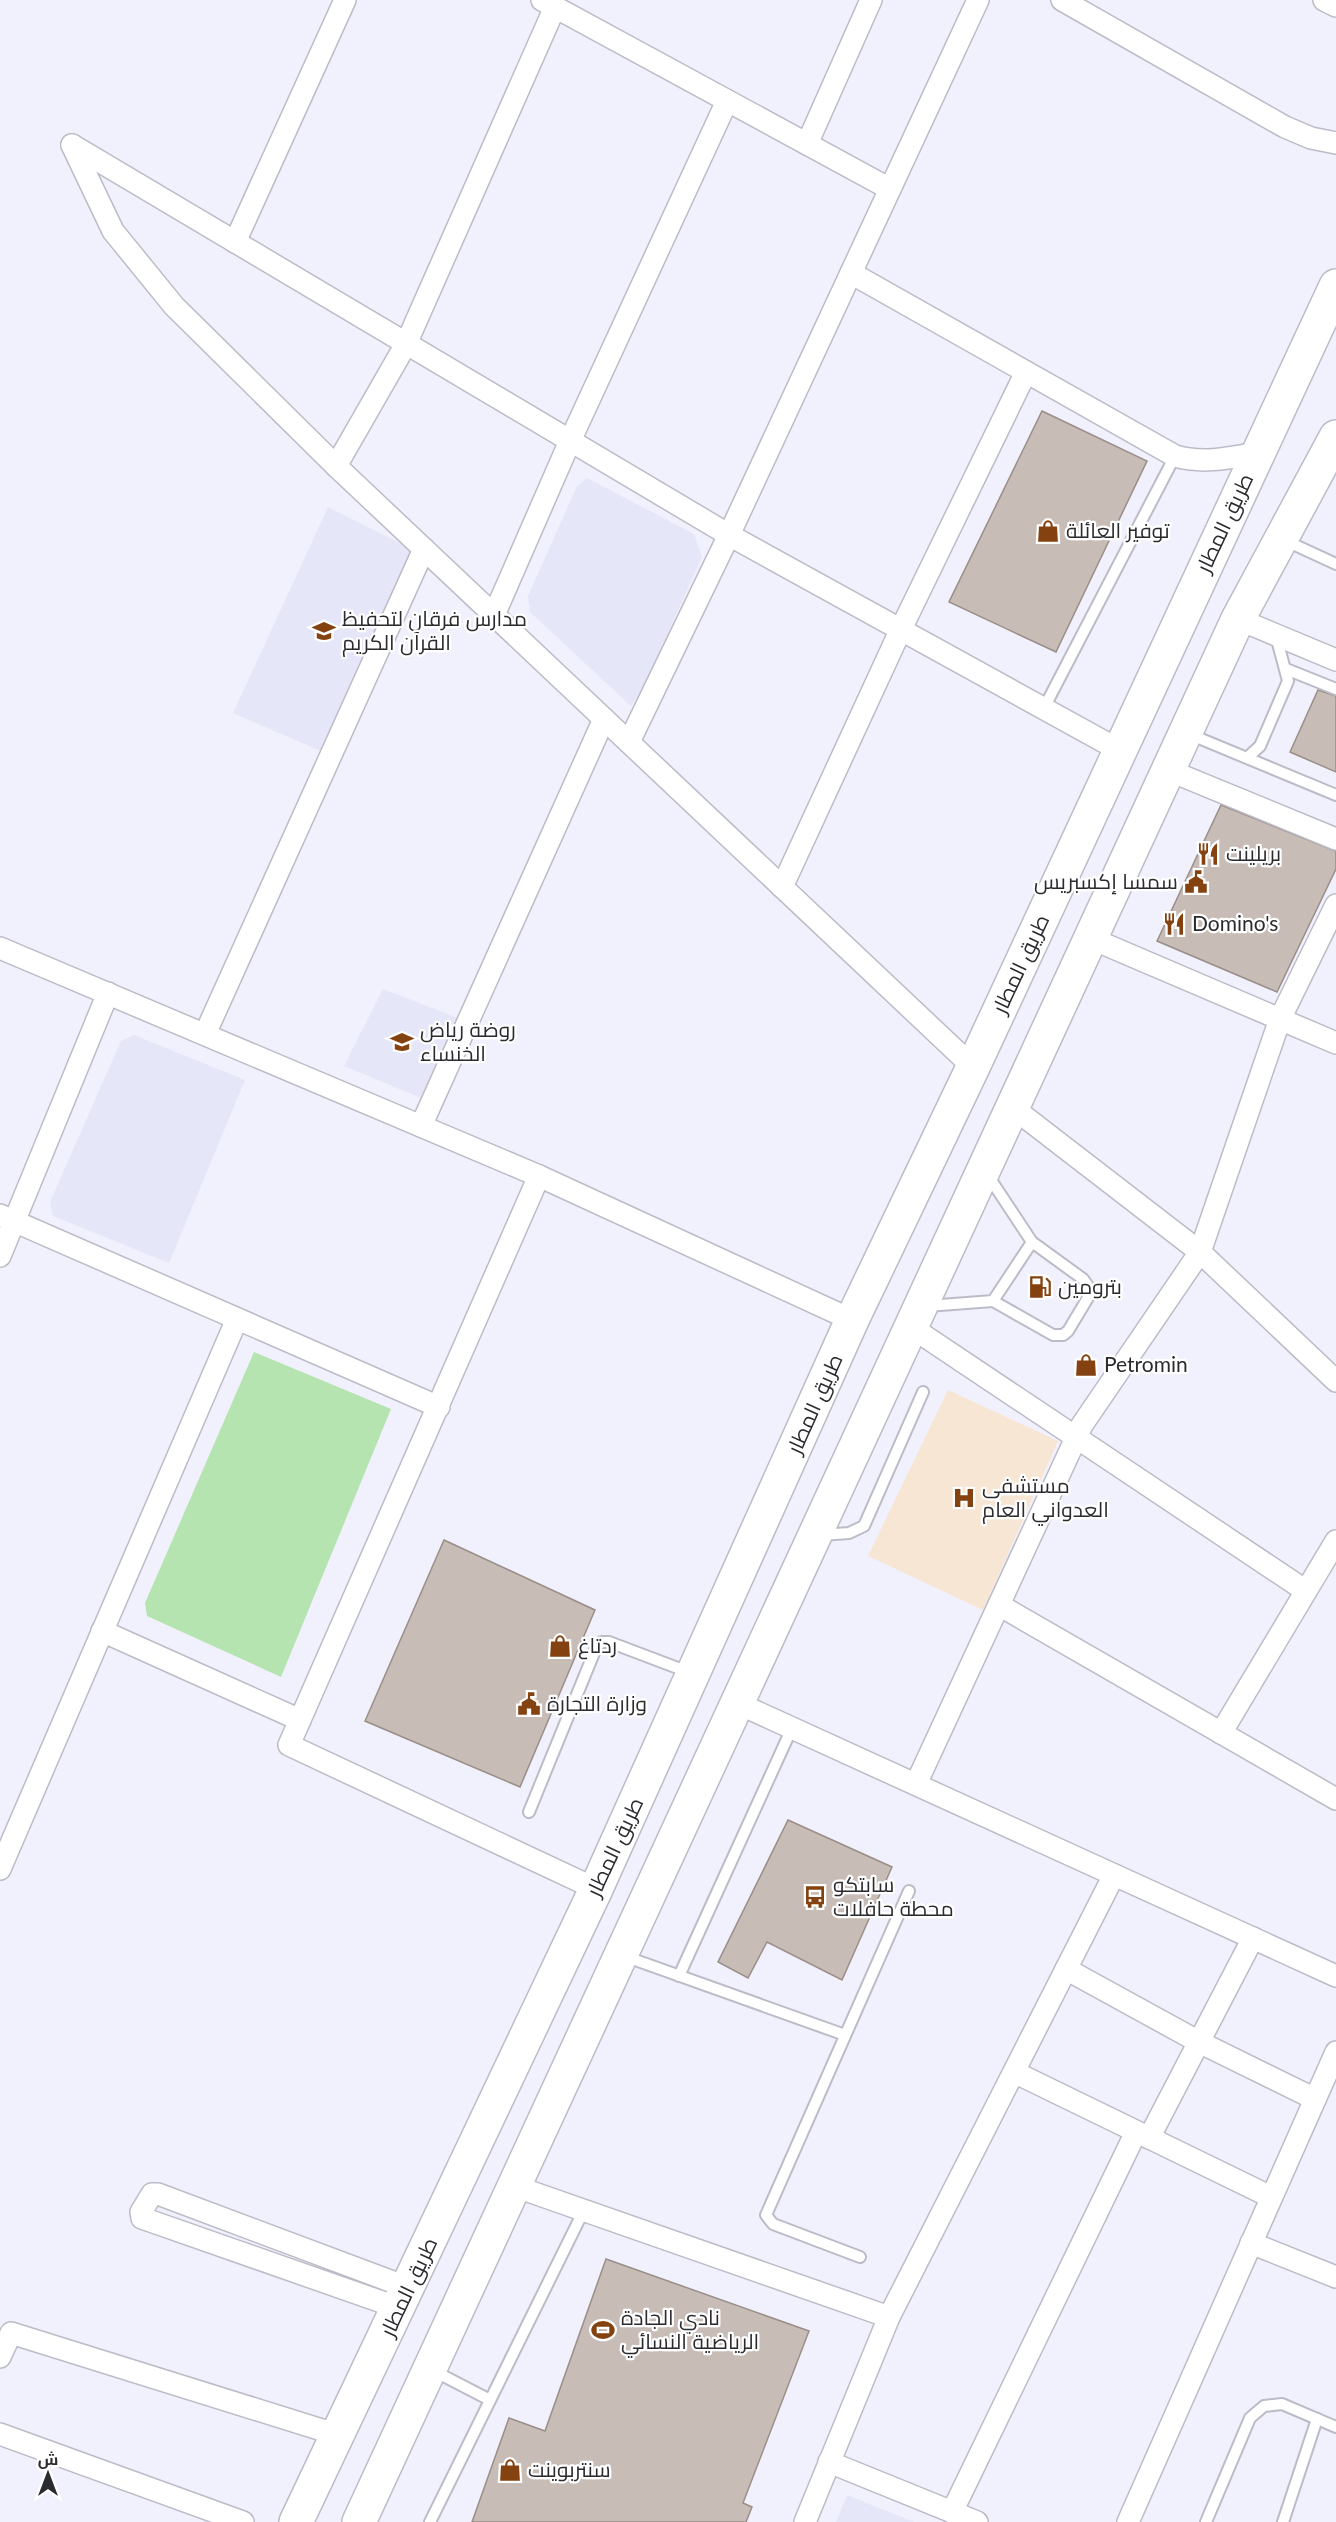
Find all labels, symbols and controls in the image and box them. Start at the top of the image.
street label: طريق المطار [1189,469,1259,578]
place label: توفير العائلة [1066,517,1170,543]
shop icon: توفير العائلة [1035,518,1061,544]
place label: مدارس فرقان لتحفيظ القرآن الكريم [342,605,527,657]
school or university icon: مدارس فرقان لتحفيظ القرآن الكريم [311,618,337,644]
place label: بريلينت [1226,840,1281,866]
restaurant icon: بريلينت [1195,841,1221,867]
place label: سمسا إكسبريس [1034,868,1178,895]
public building icon: سمسا إكسبريس [1183,869,1209,895]
street label: طريق المطار [985,910,1055,1019]
place label: Domino's [1192,910,1278,935]
restaurant icon: Domino's [1161,911,1187,937]
place label: روضة رياض الخنساء [420,1016,516,1065]
school or university icon: روضة رياض الخنساء [389,1029,415,1055]
place label: بترومين [1058,1273,1122,1300]
fuel station icon: بترومين [1027,1274,1053,1300]
street label: طريق المطار [780,1350,849,1459]
place label: Petromin [1104,1351,1188,1376]
shop icon: Petromin [1073,1352,1099,1378]
place label: مستشفى العدواني العام [982,1472,1109,1526]
hospital icon: مستشفى العدواني العام [951,1485,977,1511]
place label: ردتاغ [578,1632,617,1660]
shop icon: ردتاغ [547,1633,573,1659]
place label: وزارة التجارة [547,1690,647,1716]
public building icon: وزارة التجارة [516,1691,542,1717]
street label: طريق المطار [579,1793,649,1902]
place label: سابتكو محطة حافلات [833,1871,954,1920]
bus stop icon: سابتكو محطة حافلات [802,1884,828,1910]
street label: طريق المطار [373,2233,443,2342]
place label: نادي الجادة الرياضية النسائي [621,2304,759,2358]
sports icon: نادي الجادة الرياضية النسائي [590,2317,616,2343]
north arrow [18,2444,78,2504]
text: ش [38,2449,58,2469]
place label: سنتربوينت [528,2456,611,2482]
shop icon: سنتربوينت [497,2457,523,2483]

